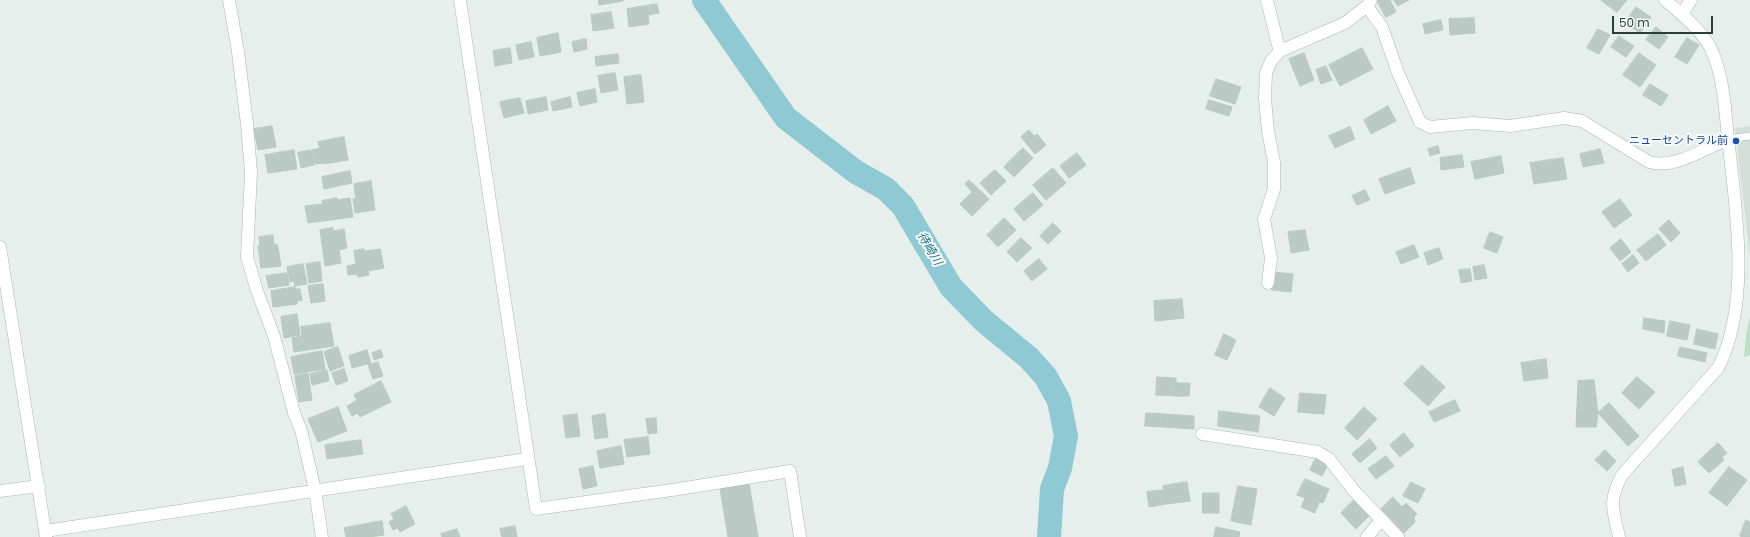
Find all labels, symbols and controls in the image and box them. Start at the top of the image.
scale bar [1614,8,1715,34]
text: 50 m [1619,14,1650,31]
place label: ニューセントラル前 [1629,134,1728,148]
marker: ニューセントラル前 [1731,136,1741,146]
water label: 待崎川 [914,230,944,268]

